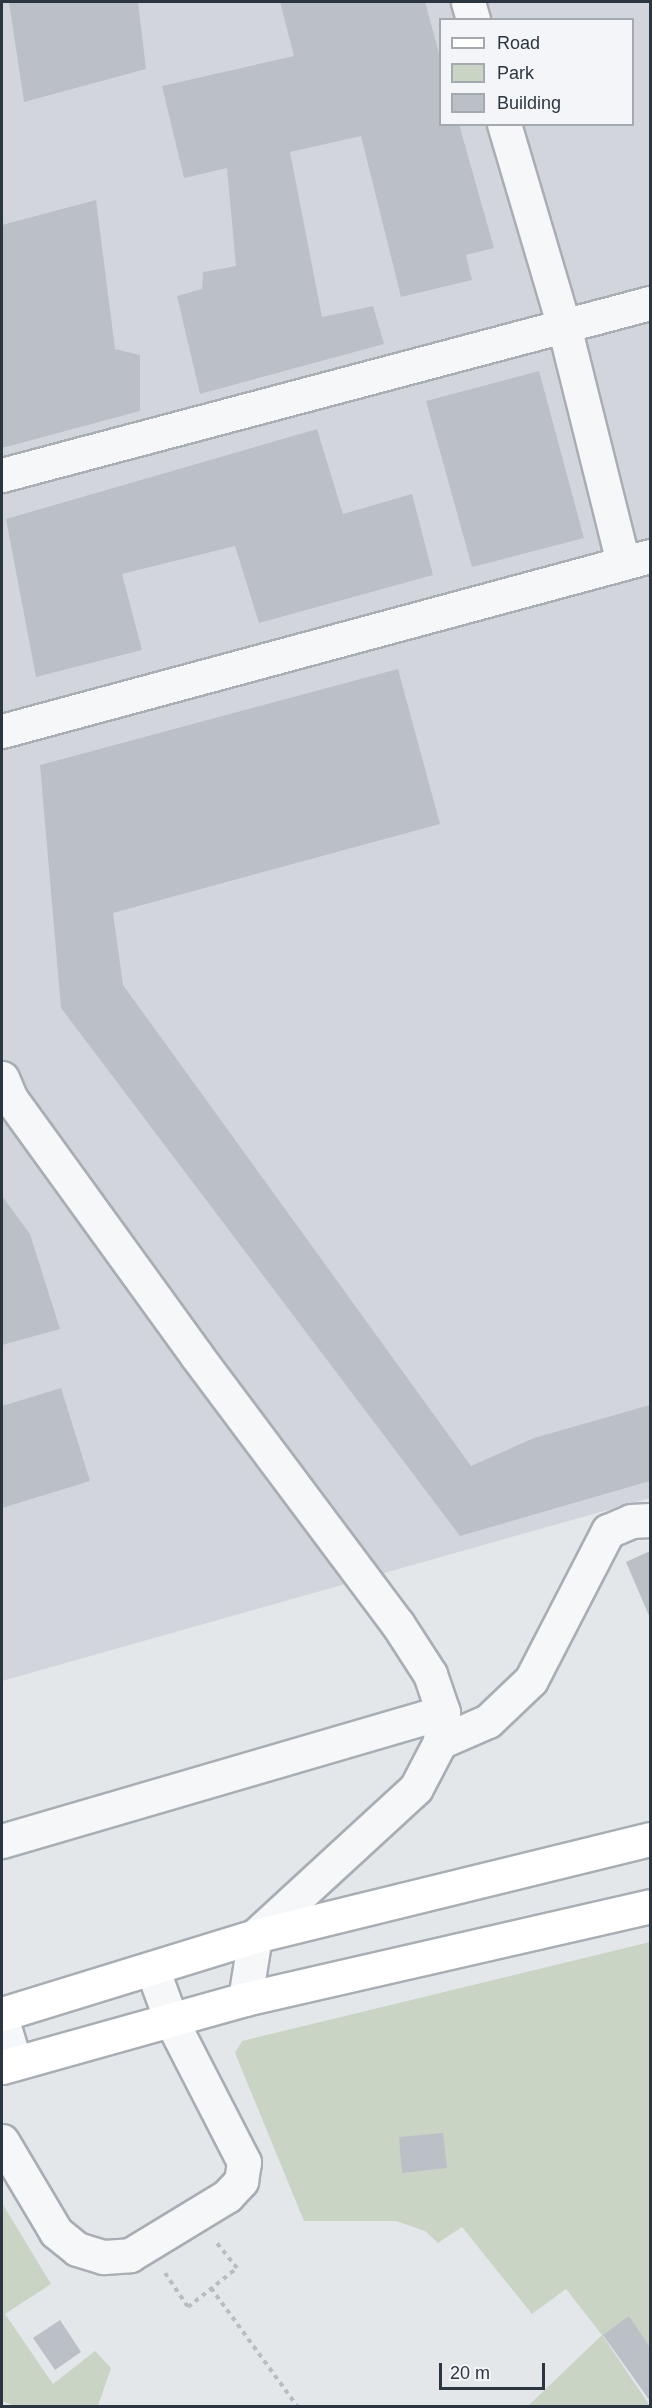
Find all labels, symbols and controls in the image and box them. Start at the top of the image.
legend [439,18,634,126]
text: Road [497,33,540,53]
text: Park [497,63,534,83]
text: Building [497,93,561,113]
scale bar [442,2351,548,2389]
text: 20 m [450,2363,490,2383]

